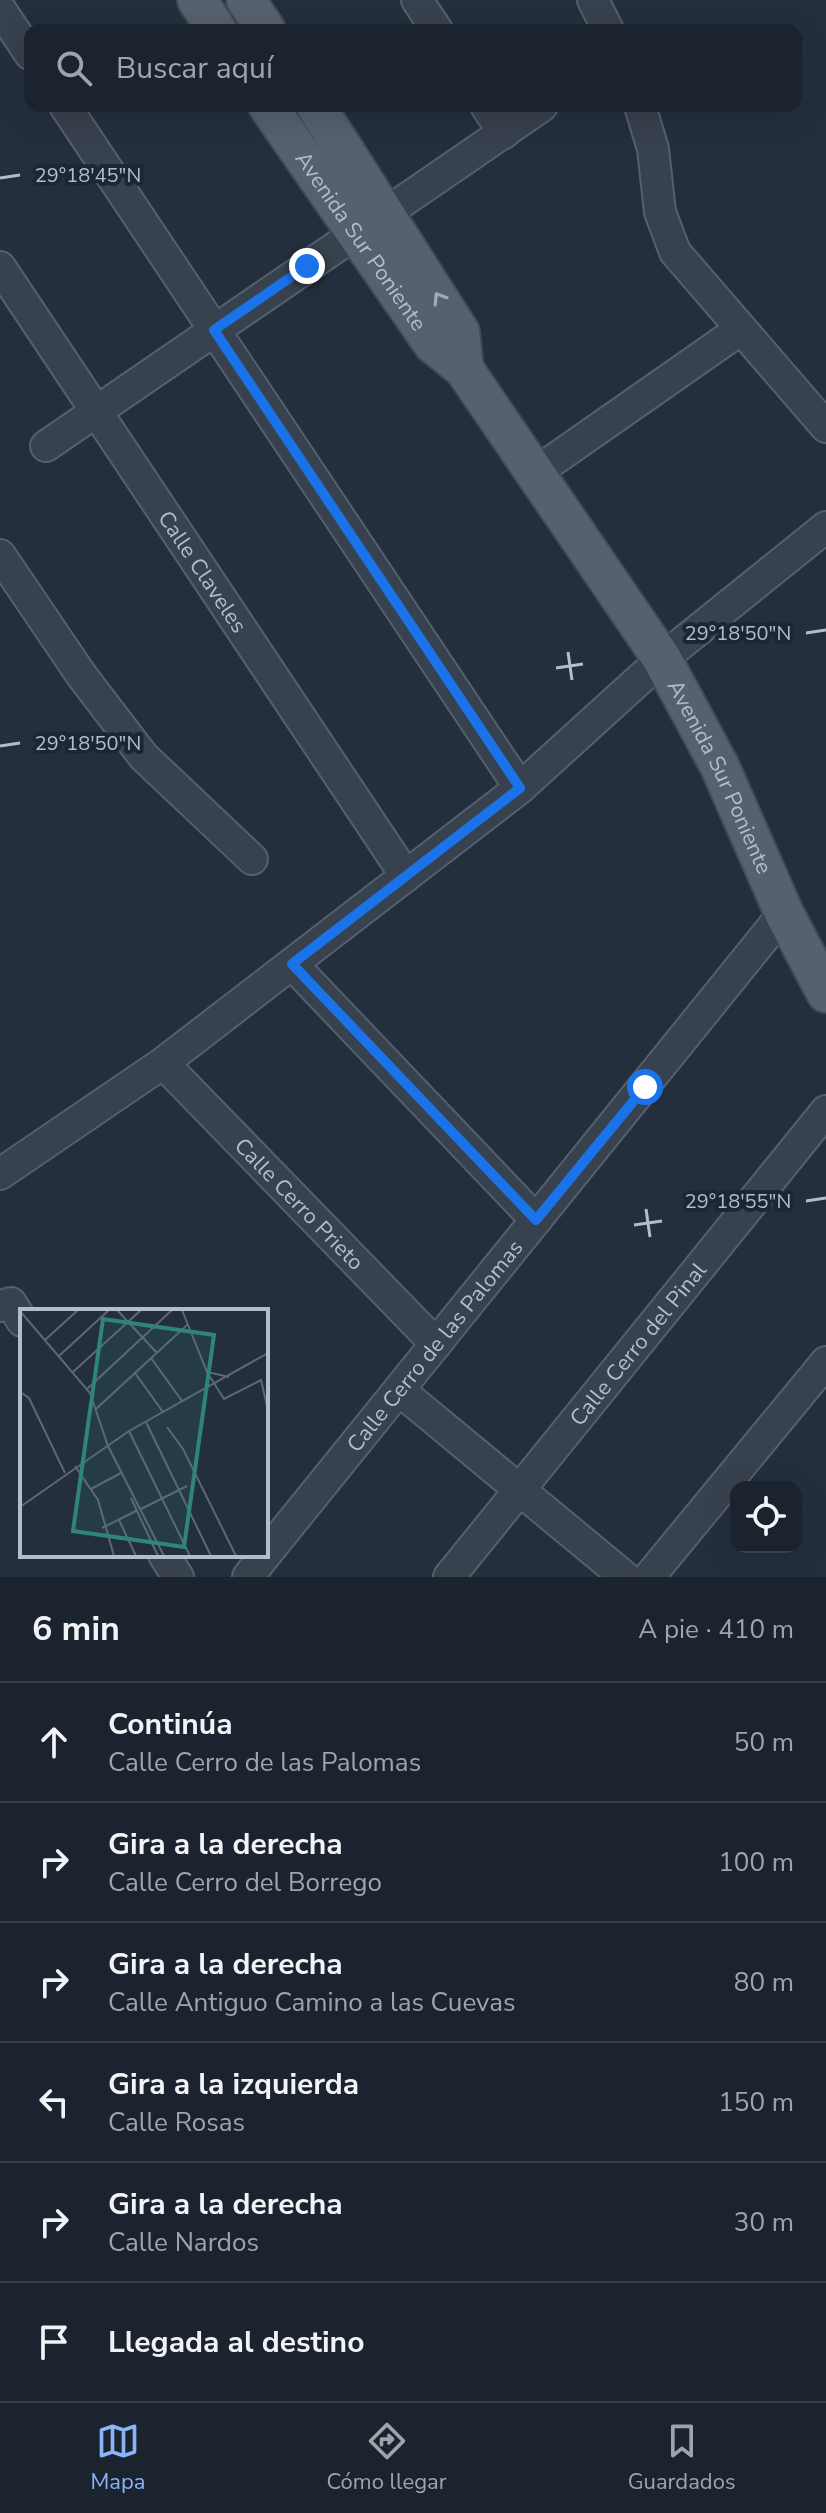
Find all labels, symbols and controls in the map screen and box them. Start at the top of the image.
search box [24,24,802,112]
icon: search [52,46,96,90]
text: Buscar aquí [116,48,273,89]
street label: Avenida Sur Poniente [288,146,433,337]
text: 29°18'45"N [35,162,141,189]
route end [289,248,325,284]
one-way arrow [433,292,448,307]
street label: Calle Claveles [151,505,254,639]
text: 29°18'50"N [685,620,791,647]
street label: Avenida Sur Poniente [660,675,779,879]
text: 29°18'50"N [35,730,141,757]
route start [627,1069,663,1105]
street label: Calle Cerro Prieto [227,1131,370,1277]
text: 29°18'55"N [685,1188,791,1215]
street label: Calle Cerro de las Palomas [340,1234,530,1459]
street label: Calle Cerro del Pinal [563,1256,714,1432]
inset map [20,1309,268,1557]
map controls [730,1481,802,1553]
button: locate [730,1481,802,1553]
text: 6 min [32,1606,120,1652]
text: A pie · 410 m [638,1612,794,1647]
text: Continúa [108,1704,233,1745]
icon: ahead [32,1720,76,1764]
text: 50 m [734,1725,794,1760]
text: Calle Cerro de las Palomas [108,1745,421,1780]
text: Gira a la derecha [108,1824,343,1865]
icon: right [32,1840,76,1884]
text: 100 m [718,1845,794,1880]
text: Calle Cerro del Borrego [108,1865,382,1900]
text: Gira a la derecha [108,1944,343,1985]
icon: right [32,1960,76,2004]
text: 80 m [734,1965,794,2000]
text: Calle Antiguo Camino a las Cuevas [108,1985,515,2020]
text: Gira a la izquierda [108,2064,359,2105]
icon: left [32,2080,76,2124]
text: 150 m [718,2085,794,2120]
text: Calle Rosas [108,2105,245,2140]
text: Gira a la derecha [108,2184,343,2225]
icon: right [32,2200,76,2244]
text: 30 m [734,2205,794,2240]
text: Calle Nardos [108,2225,259,2260]
icon: arrive [32,2320,76,2364]
text: Llegada al destino [108,2322,364,2363]
tab: Mapa [91,2419,145,2497]
tab: Cómo llegar [327,2419,447,2497]
tab: Guardados [628,2419,735,2497]

